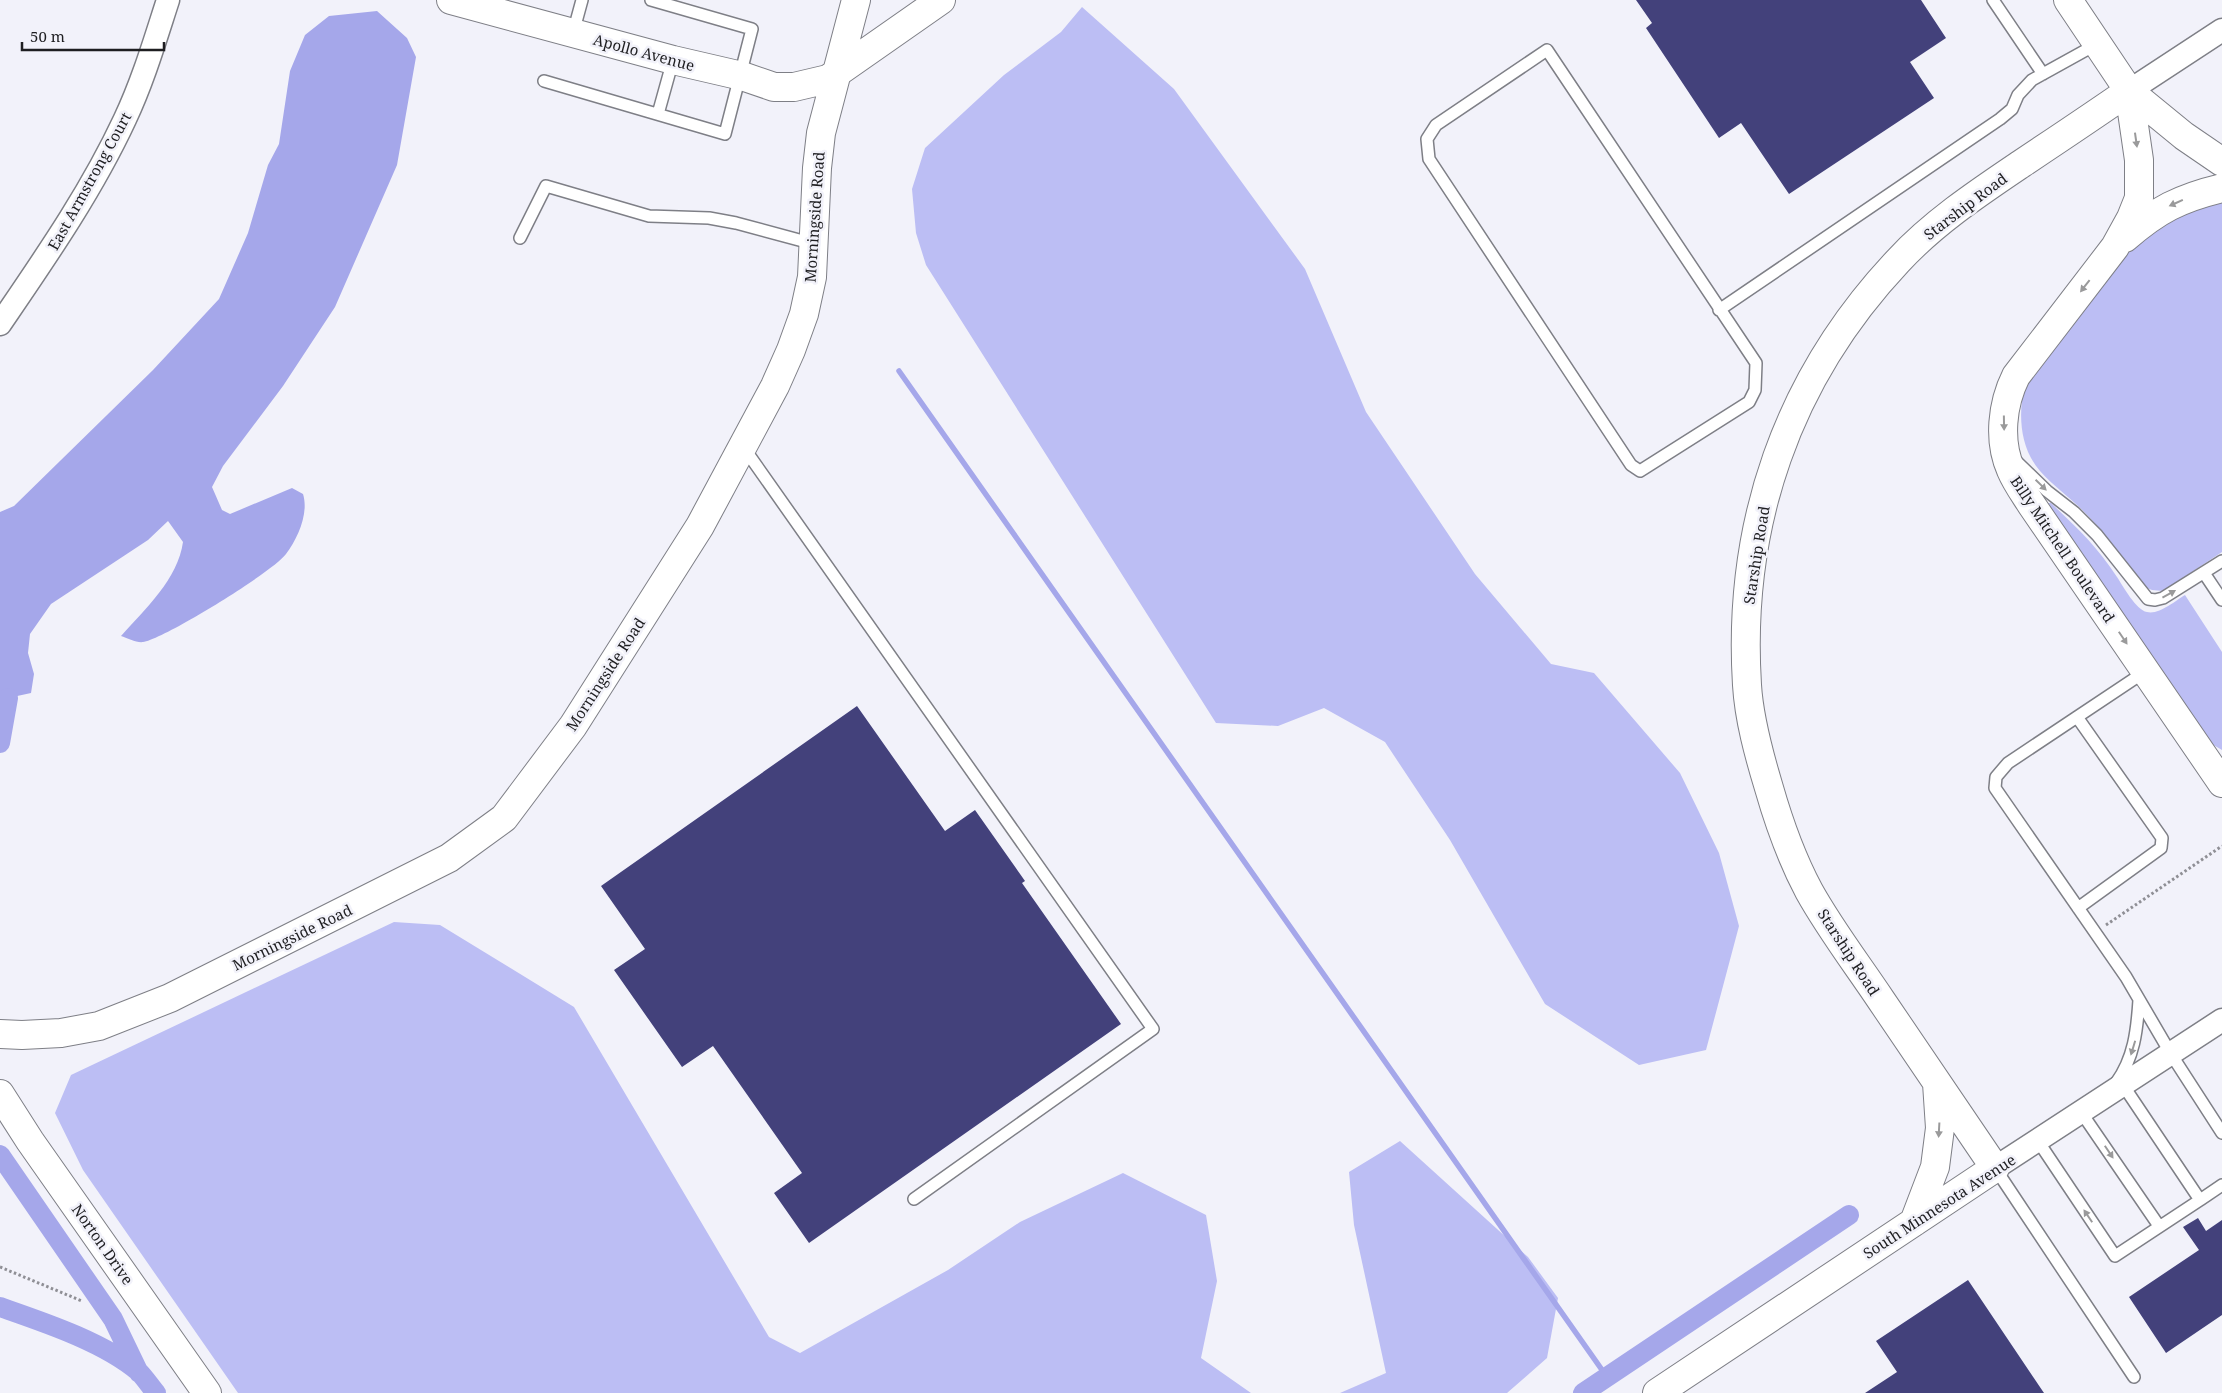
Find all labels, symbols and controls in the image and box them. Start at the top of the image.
scale bar [22,20,165,52]
text: 50 m [30,26,65,46]
street label: Apollo Avenue [591,29,697,75]
street label: East Armstrong Court [43,108,135,254]
one-way arrow [2133,132,2141,148]
street label: Morningside Road [799,151,829,283]
street label: Starship Road [1919,168,2011,244]
one-way arrow [2169,199,2183,207]
one-way arrow [2079,279,2090,292]
one-way arrow [2000,415,2008,431]
street label: Billy Mitchell Boulevard [2006,472,2120,626]
one-way arrow [2034,479,2046,491]
street label: Starship Road [1738,504,1774,606]
one-way arrow [2161,590,2176,598]
street label: Morningside Road [561,614,649,734]
one-way arrow [2118,631,2128,645]
street label: Morningside Road [229,899,355,975]
street label: Starship Road [1814,905,1884,999]
one-way arrow [2128,1041,2136,1056]
one-way arrow [1934,1122,1942,1138]
one-way arrow [2104,1146,2114,1159]
street label: South Minnesota Avenue [1859,1149,2019,1263]
street label: Norton Drive [68,1200,138,1288]
one-way arrow [2083,1209,2093,1222]

